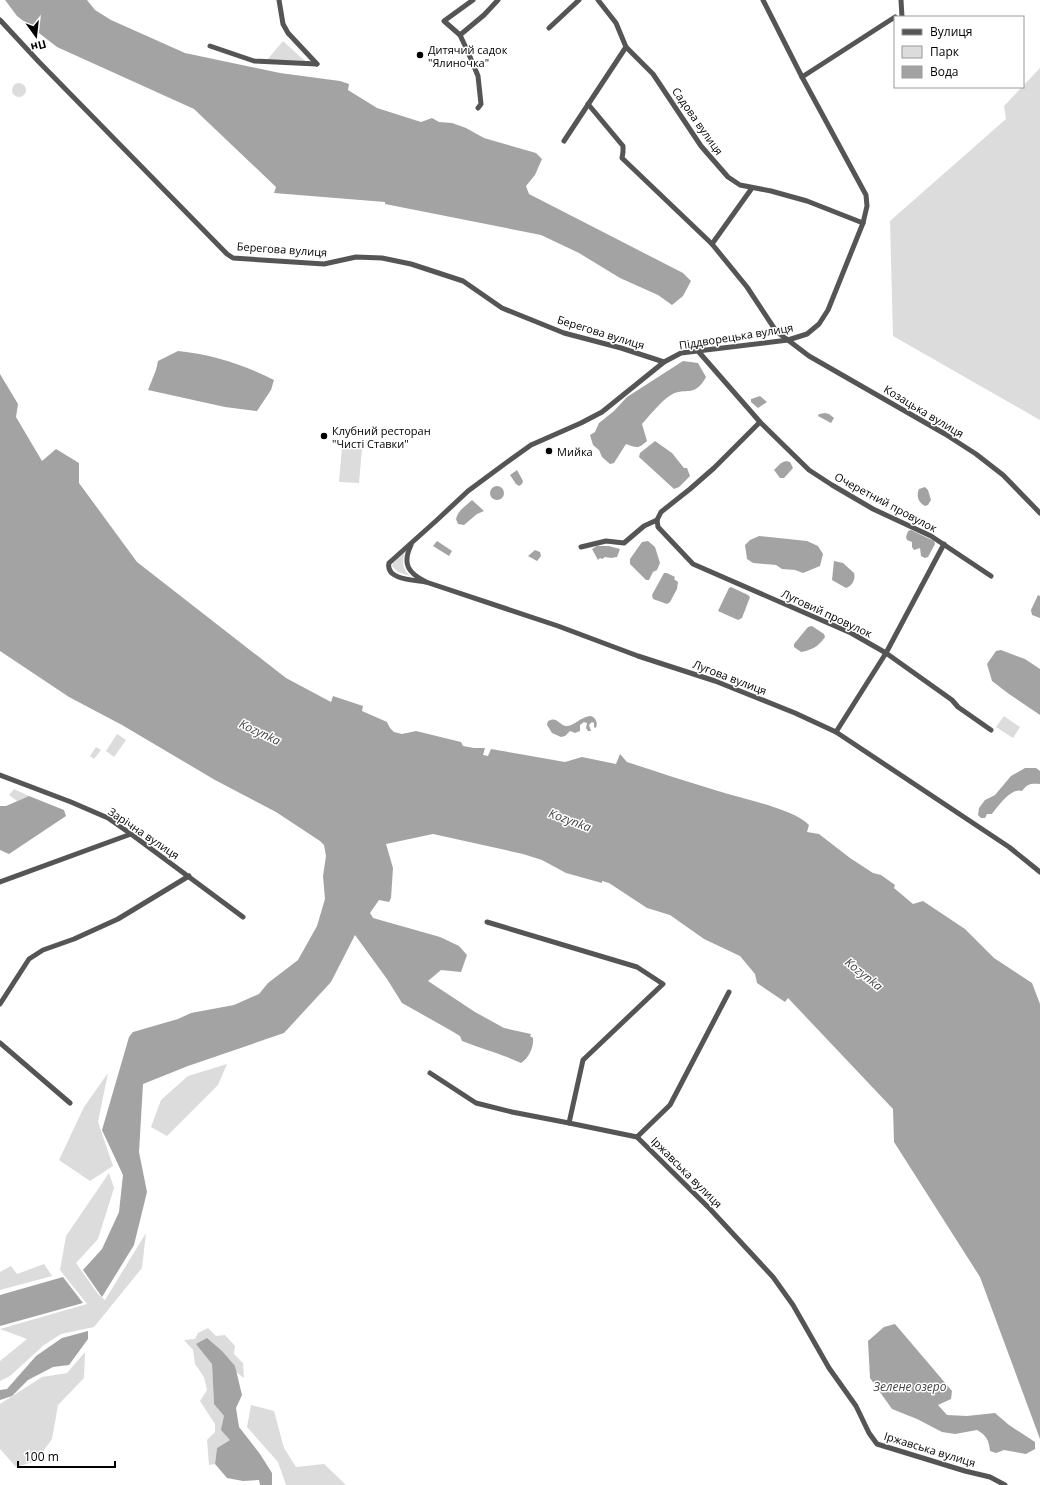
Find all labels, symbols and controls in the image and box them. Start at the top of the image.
north arrow [16,16,56,56]
legend [894,16,1024,88]
text: Вулиця [930,23,972,40]
text: Пн [29,37,48,55]
place label: Дитячий садок "Ялиночка" [428,42,508,70]
text: Парк [930,43,960,60]
marker: Дитячий садок "Ялиночка" [415,50,425,60]
text: Вода [930,63,959,80]
street label: Садова вулиця [669,84,727,158]
street label: Берегова вулиця [236,238,328,260]
street label: Берегова вулиця [556,312,646,352]
street label: Піддворецька вулиця [678,320,794,352]
street label: Козацька вулиця [881,381,967,441]
place label: Клубний ресторан "Чисті Ставки" [332,423,431,451]
marker: Клубний ресторан "Чисті Ставки" [319,431,329,441]
place label: Мийка [557,444,593,459]
marker: Мийка [544,446,554,456]
street label: Очеретний провулок [832,469,940,536]
street label: Луговий провулок [779,585,875,641]
street label: Лугова вулиця [691,656,769,698]
water label: Kozynka [237,715,284,749]
street label: Зарічна вулиця [106,804,182,862]
water label: Kozynka [546,805,594,836]
water label: Kozynka [842,954,887,995]
street label: Іржавська вулиця [648,1133,726,1211]
water label: Зелене озеро [873,1378,947,1395]
street label: Іржавська вулиця [882,1428,978,1470]
scale bar [18,1443,115,1469]
text: 100 m [24,1448,59,1465]

